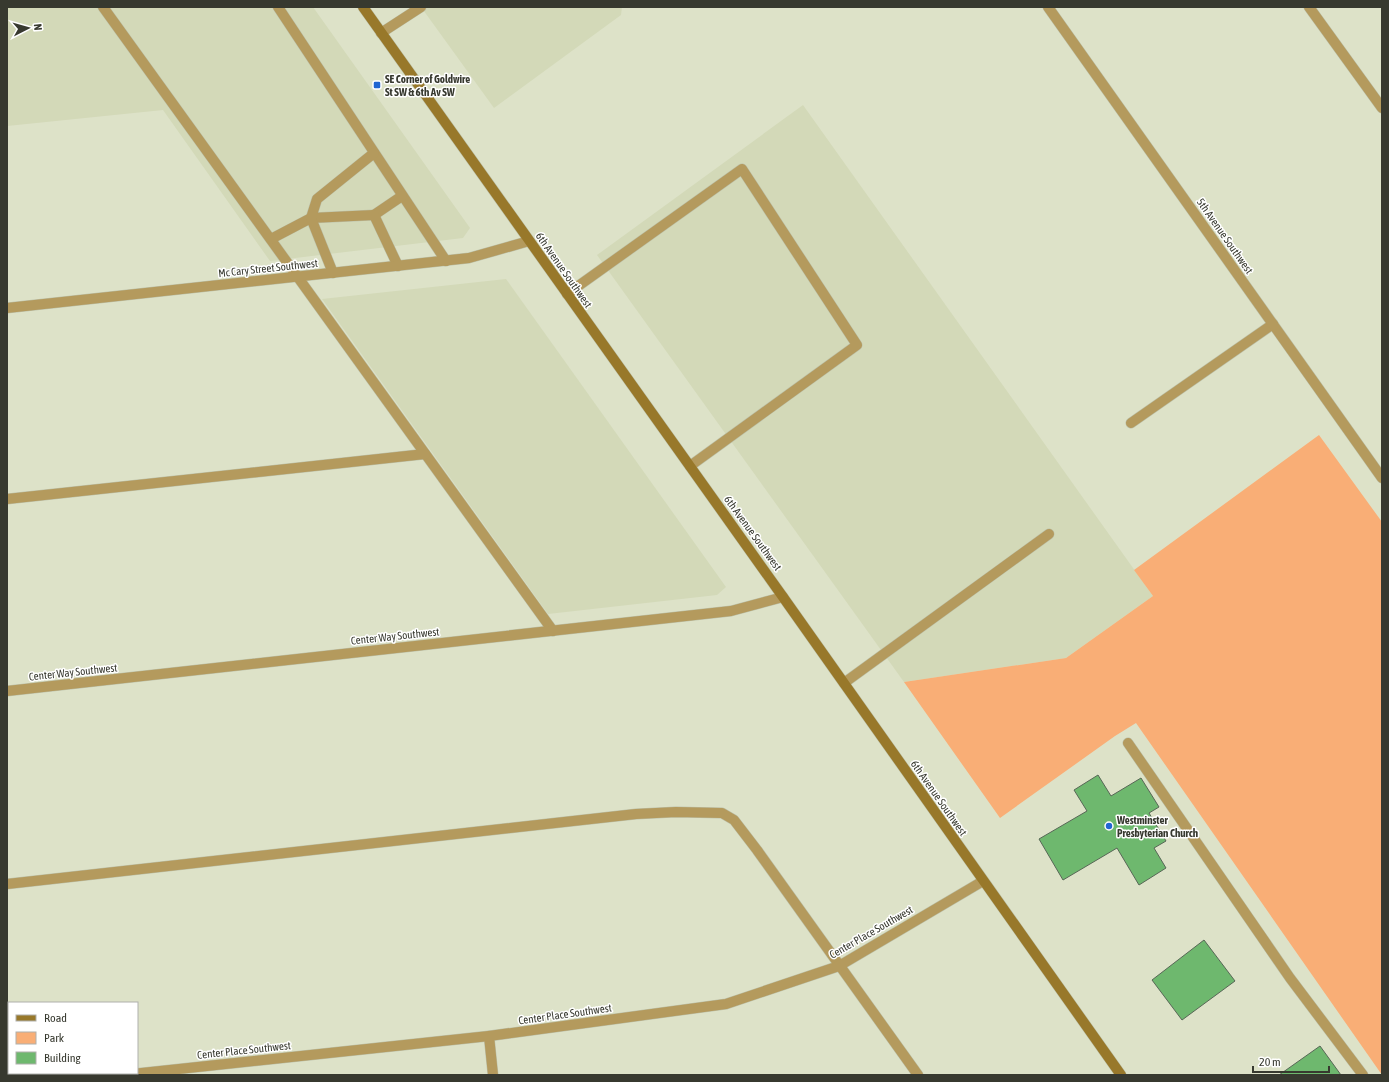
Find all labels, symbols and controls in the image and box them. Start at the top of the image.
north arrow [8,8,48,48]
text: N [32,23,44,31]
place label: SE Corner of Goldwire St SW & 6th Av SW [385,73,470,98]
marker: SE Corner of Goldwire St SW & 6th Av SW [372,80,382,90]
street label: 5th Avenue Southwest [1194,196,1256,276]
street label: 6th Avenue Southwest [533,230,595,310]
street label: Mc Cary Street Southwest [218,257,318,279]
street label: 6th Avenue Southwest [722,493,784,573]
street label: Center Way Southwest [350,625,440,647]
street label: Center Way Southwest [28,661,118,683]
street label: 6th Avenue Southwest [908,758,970,838]
place label: Westminster Presbyterian Church [1116,814,1198,839]
marker: Westminster Presbyterian Church [1104,821,1114,831]
street label: Center Place Southwest [827,903,915,961]
legend [8,1002,138,1074]
street label: Center Place Southwest [518,1002,612,1026]
text: Road [44,1011,67,1025]
text: Park [44,1031,65,1045]
street label: Center Place Southwest [197,1039,291,1061]
scale bar [1253,1048,1329,1074]
text: Building [44,1051,82,1065]
text: 20 m [1259,1055,1281,1069]

